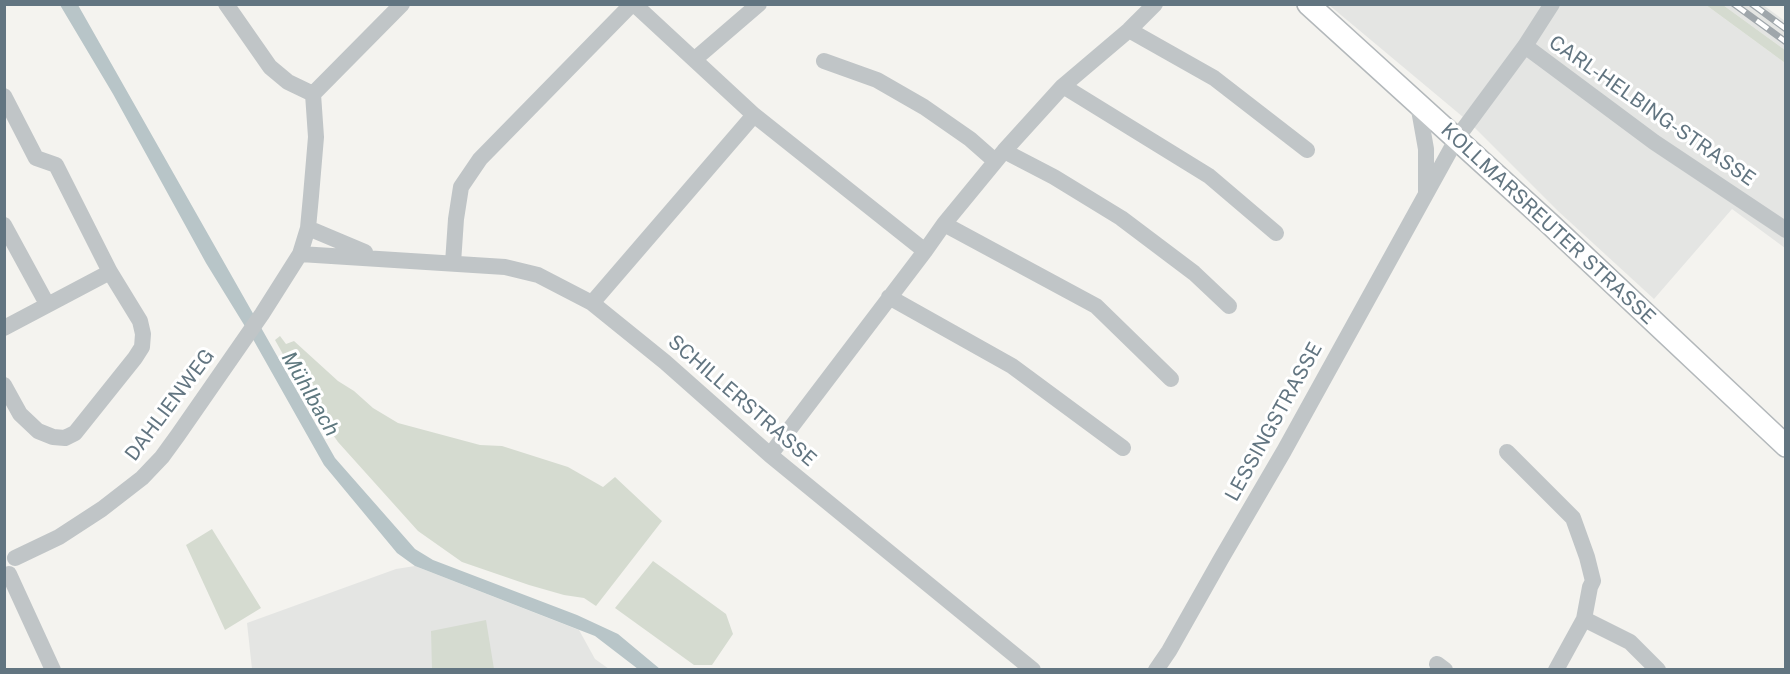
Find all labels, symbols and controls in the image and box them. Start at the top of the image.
street label: CARL-HELBING-STRASSE [1544,30,1760,192]
street label: KOLLMARSREUTER STRASSE [1436,118,1660,330]
street label: SCHILLERSTRASSE [663,330,821,472]
street label: LESSINGSTRASSE [1220,338,1328,506]
street label: DAHLIENWEG [120,344,220,466]
water label: Mühlbach [276,347,344,441]

